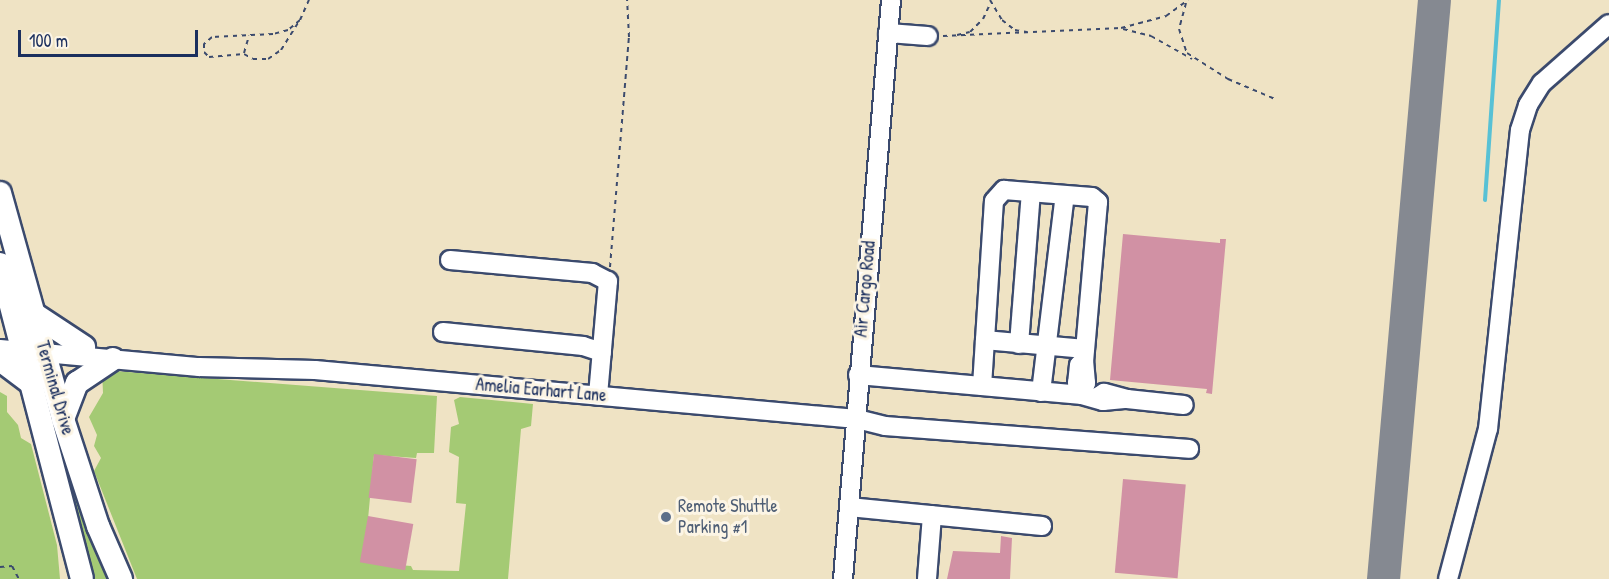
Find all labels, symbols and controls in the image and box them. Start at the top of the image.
scale bar [21,18,201,56]
text: 100 m [29,28,68,53]
street label: Air Cargo Road [850,240,880,338]
street label: Terminal Drive [31,339,79,437]
street label: Amelia Earhart Lane [475,374,607,406]
place label: Remote Shuttle Parking #1 [678,496,778,538]
marker: Remote Shuttle Parking #1 [659,510,673,524]

